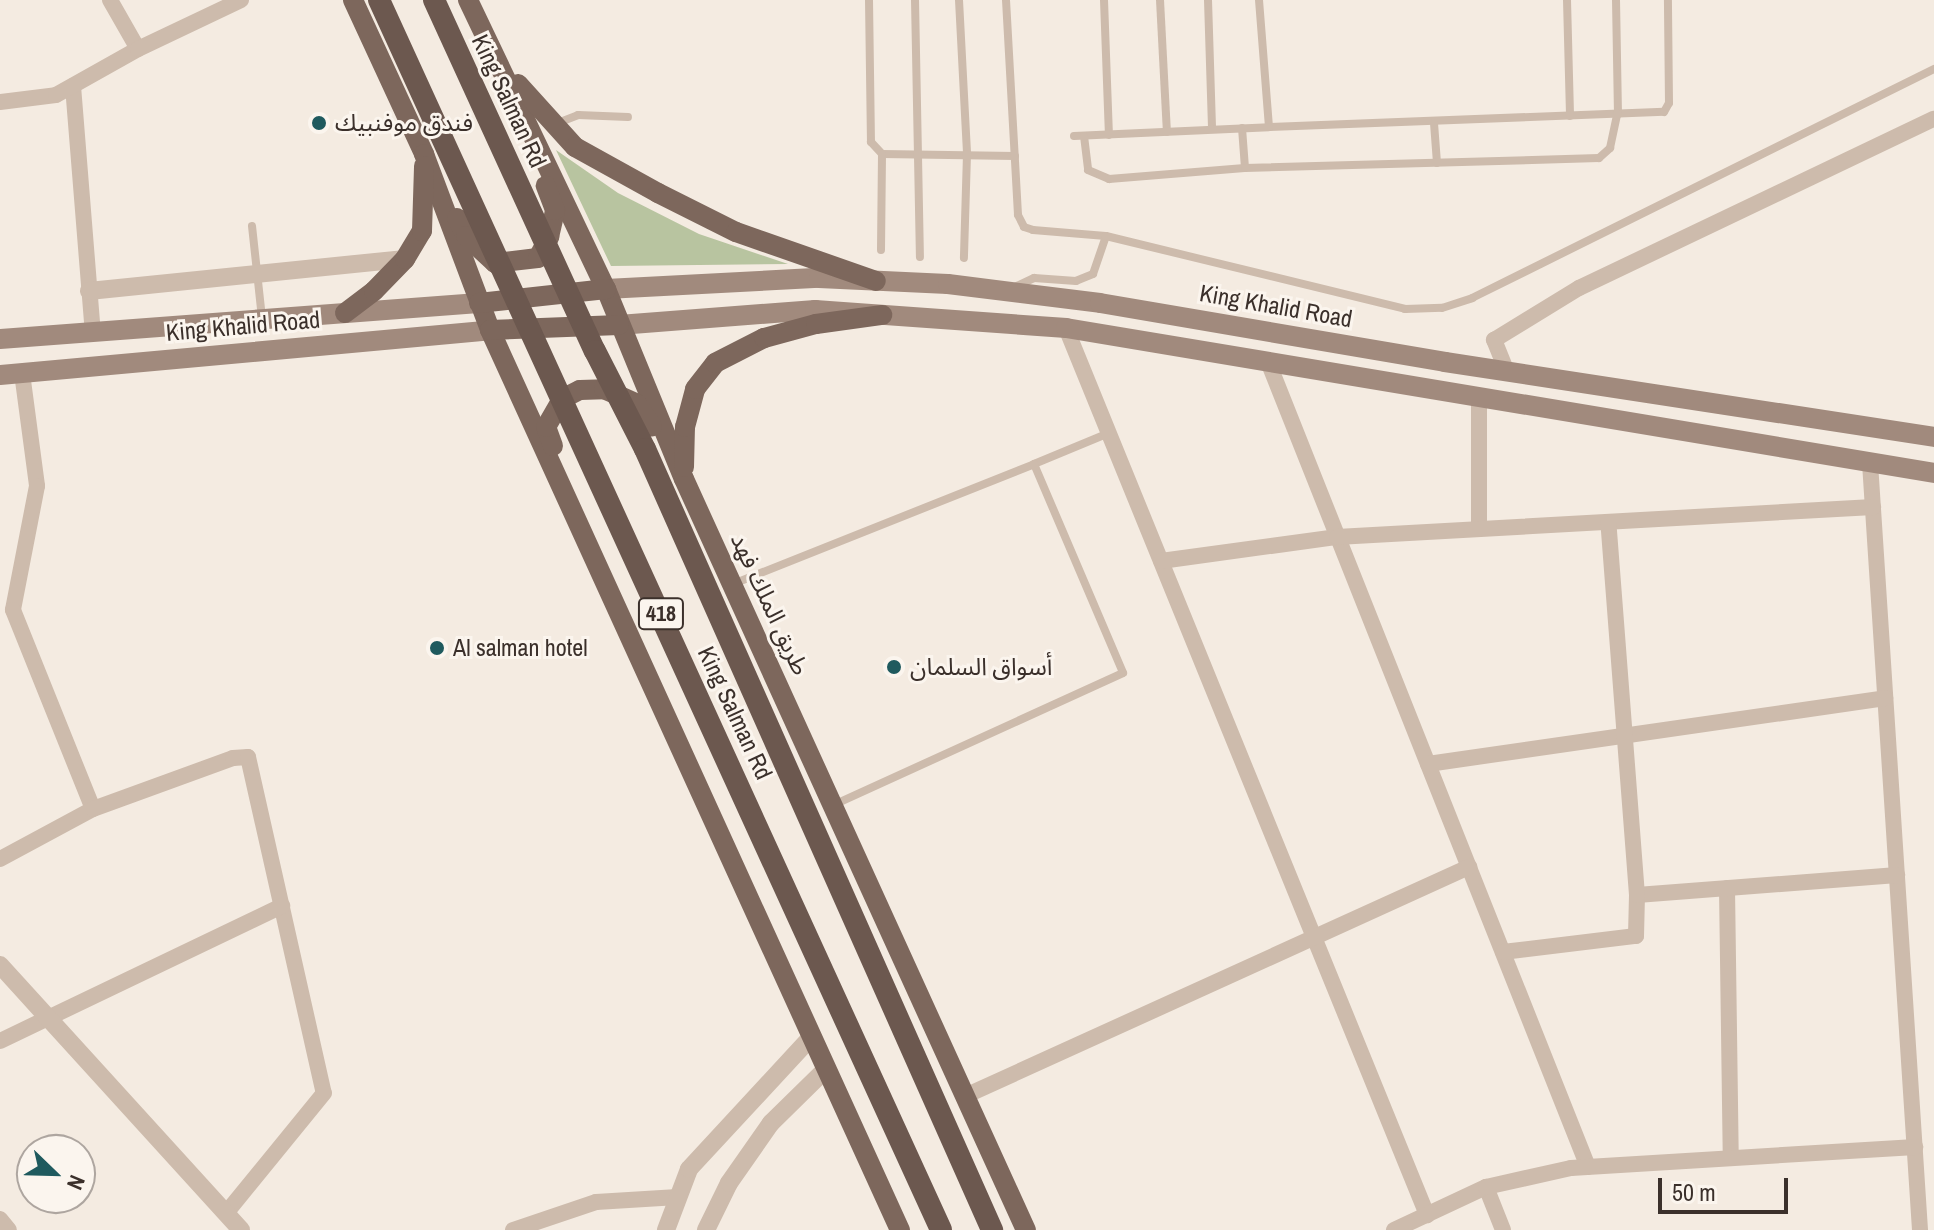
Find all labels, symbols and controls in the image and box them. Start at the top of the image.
street label: King Salman Rd [466,30,552,172]
place label: فندق موفنبيك [335,109,473,137]
marker: فندق موفنبيك [310,114,328,132]
street label: King Khalid Road [1198,278,1354,334]
street label: King Khalid Road [165,305,321,347]
street label: طريق الملك فهد [725,528,815,680]
road number: 418 [637,596,685,632]
place label: Al salman hotel [453,634,588,662]
marker: Al salman hotel [428,639,446,657]
street label: King Salman Rd [692,642,778,784]
place label: أسواق السلمان [910,653,1052,681]
marker: أسواق السلمان [885,658,903,676]
north arrow [16,1134,96,1214]
scale bar [1662,1162,1792,1212]
text: N [60,1171,93,1194]
text: 50 m [1672,1176,1716,1208]

